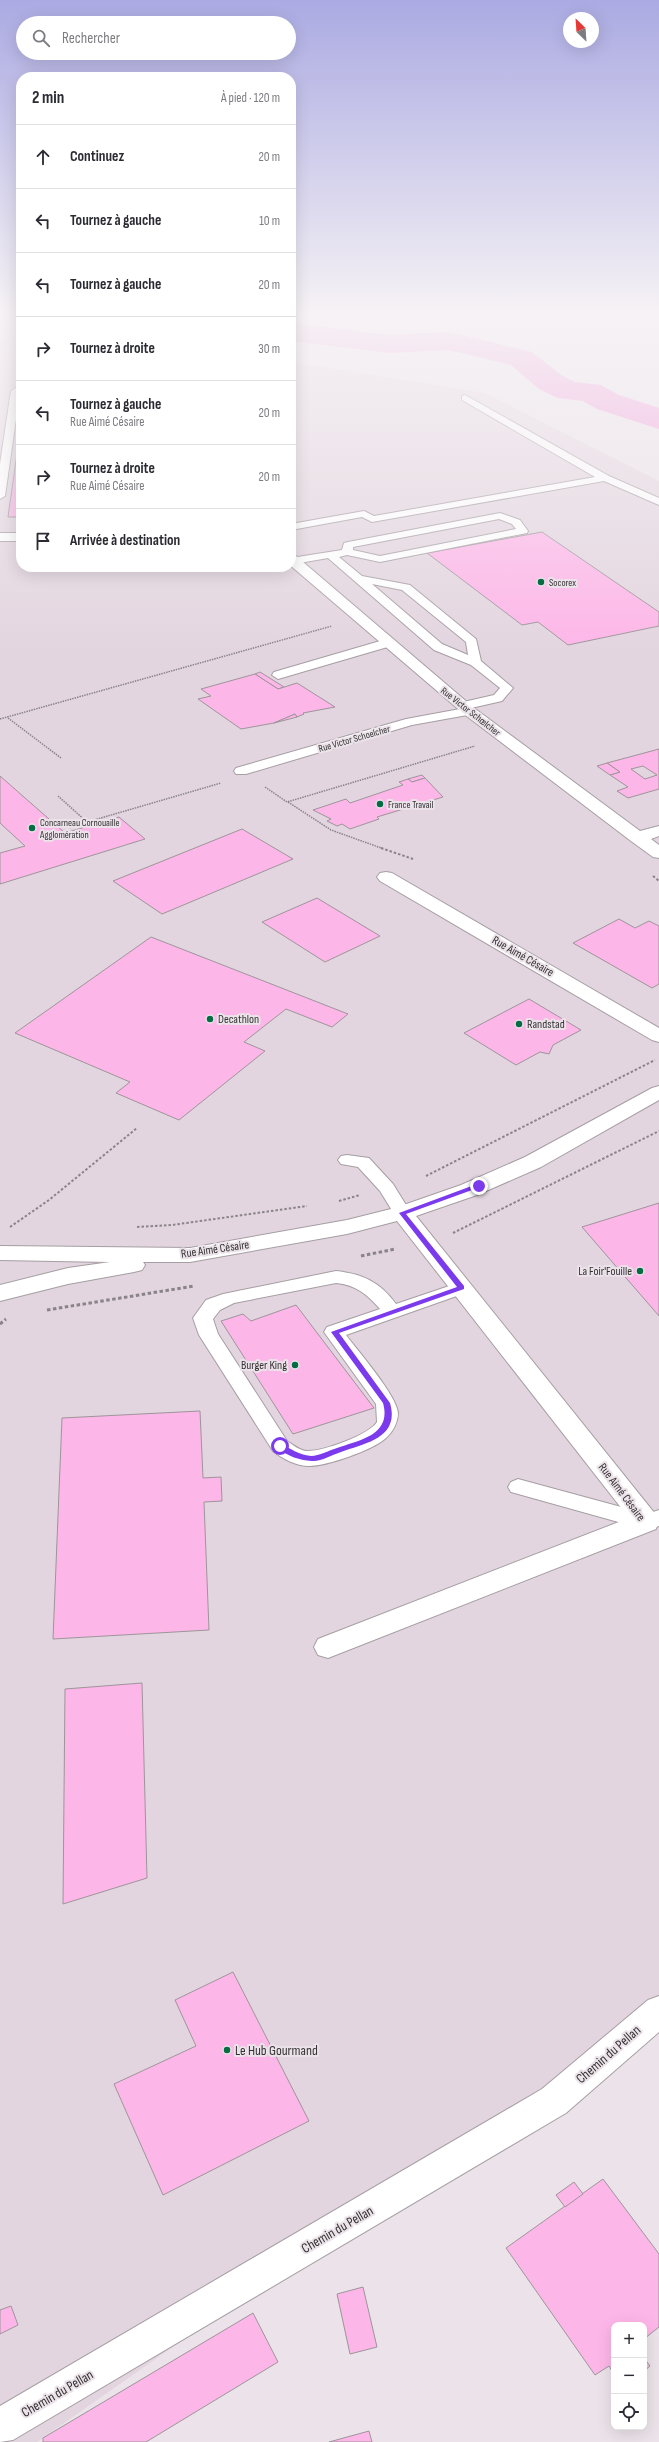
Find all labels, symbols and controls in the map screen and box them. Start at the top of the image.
north arrow [563,12,599,48]
search box [16,16,296,60]
icon: search [30,27,52,49]
text: Rechercher [62,29,120,48]
text: 2 min [32,88,64,108]
text: À pied · 120 m [221,90,280,106]
icon: ahead [32,146,54,168]
text: Continuez [70,147,124,166]
text: 20 m [258,149,280,165]
icon: left [32,210,54,232]
text: Tournez à gauche [70,211,161,230]
text: 10 m [259,213,280,229]
icon: left [32,274,54,296]
text: Tournez à gauche [70,275,161,294]
text: 20 m [258,277,280,293]
icon: right [32,338,54,360]
text: Tournez à droite [70,339,155,358]
text: 30 m [258,341,280,357]
text: Tournez à gauche [70,395,161,414]
icon: left [32,402,54,424]
text: 20 m [258,405,280,421]
text: Rue Aimé Césaire [70,414,145,430]
text: Tournez à droite [70,459,155,478]
icon: right [32,466,54,488]
text: 20 m [258,469,280,485]
text: Rue Aimé Césaire [70,478,145,494]
icon: arrive [32,530,54,552]
text: Arrivée à destination [70,531,180,550]
marker: Socorex [536,577,546,587]
place label: Socorex [549,577,576,589]
street label: Rue Victor Schœlcher [438,685,503,739]
street label: Rue Victor Schoelcher [317,723,392,755]
marker: France Travail [375,799,385,809]
place label: France Travail [388,799,433,811]
place label: Concarneau Cornouaille Agglomération [39,817,120,841]
marker: Concarneau Cornouaille Agglomération [27,823,37,833]
street label: Rue Aimé Césaire [489,933,556,980]
place label: Decathlon [218,1012,259,1027]
marker: Decathlon [205,1014,215,1024]
place label: Randstad [527,1017,565,1032]
marker: Randstad [514,1019,524,1029]
route end [470,1177,488,1195]
street label: Rue Aimé Césaire [180,1237,250,1262]
place label: La Foir'Fouille [578,1264,632,1279]
marker: La Foir'Fouille [635,1266,645,1276]
place label: Burger King [241,1358,287,1373]
marker: Burger King [290,1360,300,1370]
route start [271,1437,289,1455]
street label: Rue Aimé Césaire [595,1460,648,1524]
street label: Chemin du Pellan [572,2022,644,2087]
place label: Le Hub Gourmand [235,2042,318,2059]
marker: Le Hub Gourmand [222,2045,232,2055]
street label: Chemin du Pellan [298,2202,376,2257]
map controls [611,2322,647,2430]
button: + [611,2322,647,2358]
button: − [611,2358,647,2394]
street label: Chemin du Pellan [18,2366,96,2421]
button: locate [611,2394,647,2430]

